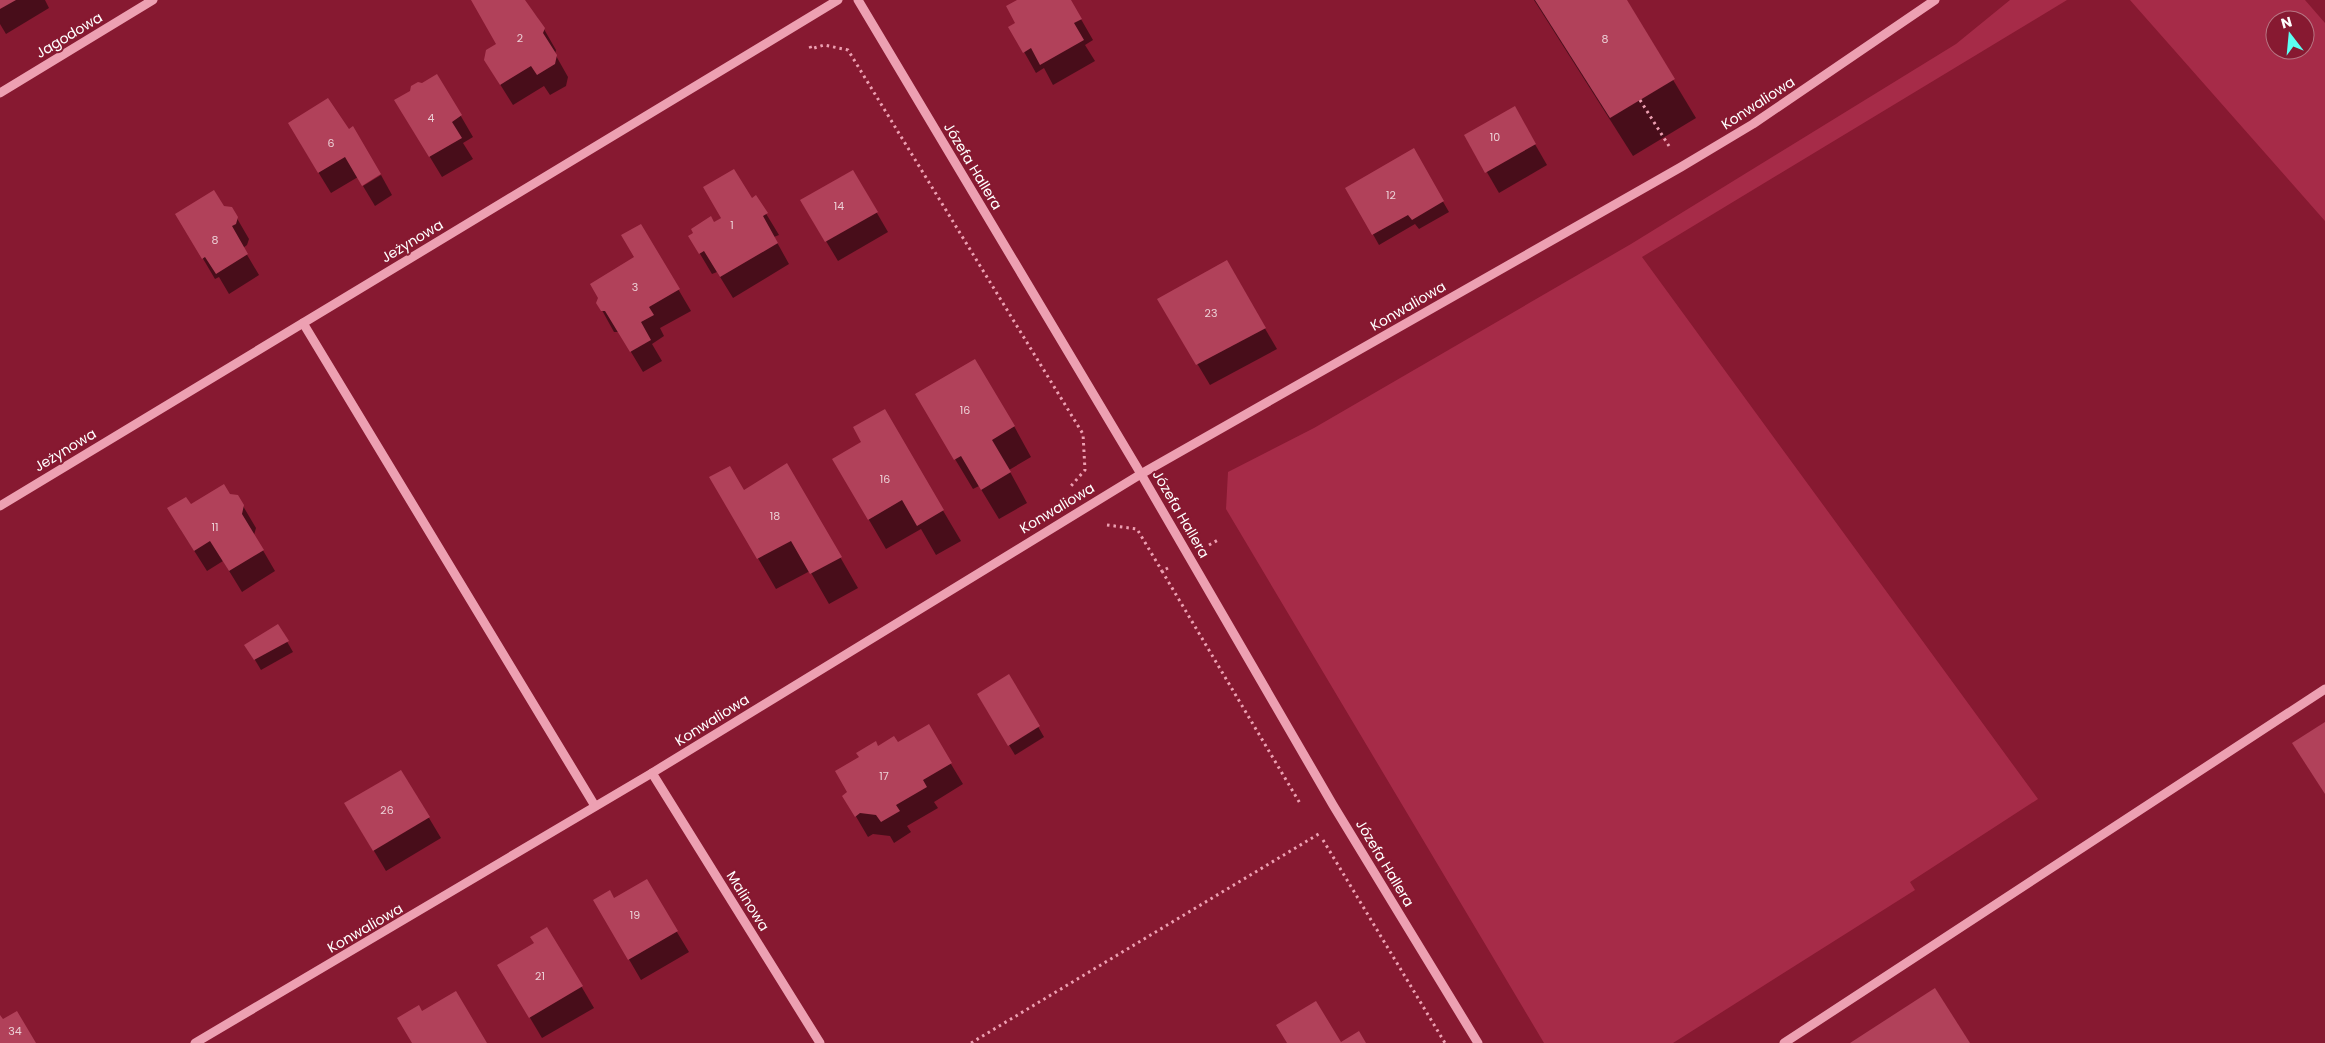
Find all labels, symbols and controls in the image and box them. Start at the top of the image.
street label: Jagodowa [32,7,106,63]
north arrow [2265,10,2315,60]
text: N [2279,11,2294,34]
house number: 2 [517,30,523,46]
house number: 8 [1602,31,1609,47]
street label: Konwaliowa [1717,72,1799,134]
house number: 4 [428,110,435,126]
street label: Józefa Hallera [939,119,1007,213]
house number: 10 [1490,129,1500,145]
house number: 6 [328,135,335,151]
house number: 12 [1386,187,1396,203]
house number: 14 [834,198,844,214]
street label: Jeżynowa [377,215,447,267]
house number: 1 [730,217,734,233]
house number: 8 [212,232,219,248]
street label: Konwaliowa [1367,276,1449,336]
house number: 3 [632,279,638,295]
house number: 23 [1205,305,1217,321]
house number: 16 [960,402,970,418]
street label: Jeżynowa [30,424,100,476]
street label: Józefa Hallera [1148,466,1214,562]
house number: 16 [880,471,890,487]
street label: Konwaliowa [1016,478,1098,538]
house number: 18 [770,508,780,524]
house number: 11 [211,519,219,535]
street label: Konwaliowa [671,689,753,751]
house number: 17 [879,768,889,784]
house number: 26 [380,802,394,818]
street label: Józefa Hallera [1351,816,1419,910]
street label: Malinowa [722,867,774,935]
street label: Konwaliowa [324,898,406,958]
house number: 19 [630,907,640,923]
house number: 21 [535,968,545,984]
house number: 34 [8,1023,22,1039]

